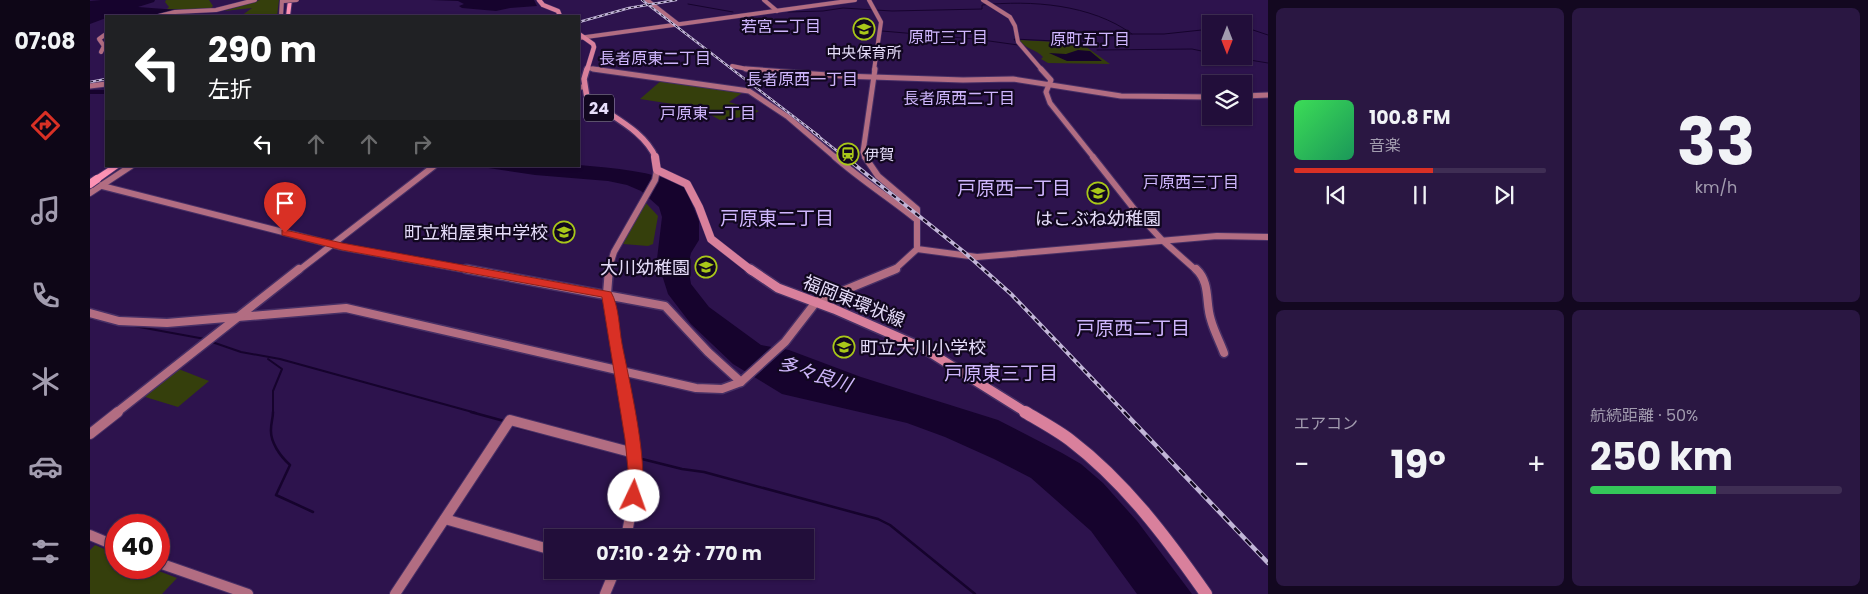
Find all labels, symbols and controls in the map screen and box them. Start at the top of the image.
district label: 若宮二丁目 [741,15,821,38]
north arrow [1202,15,1252,65]
map controls [1202,15,1252,125]
school or university icon: 中央保育所 [852,17,876,41]
text: 290 m [208,25,317,74]
text: 07:08 [15,26,75,57]
district label: 原町三丁目 [908,26,988,49]
district label: 原町五丁目 [1050,28,1130,51]
icon: left [125,35,190,100]
place label: 中央保育所 [826,42,902,63]
district label: 長者原東二丁目 [599,47,711,70]
district label: 長者原西一丁目 [746,68,858,91]
text: 左折 [208,74,252,105]
button: layers [1202,75,1252,125]
district label: 長者原西二丁目 [903,87,1015,110]
road number: 24 [584,95,614,122]
text: 33 [1677,97,1755,188]
district label: 戸原東一丁目 [660,102,756,125]
text: 100.8 FM [1369,104,1450,131]
icon: directions [28,108,63,143]
icon: left [249,130,277,158]
icon: ahead [302,130,330,158]
icon: ahead [355,130,383,158]
icon: right [408,130,436,158]
text: 音楽 [1369,134,1401,157]
station icon: 伊賀 [836,142,860,166]
place label: 伊賀 [864,144,894,165]
district label: 戸原西三丁目 [1143,171,1239,194]
district label: 戸原西一丁目 [957,175,1071,202]
text: km/h [1695,176,1737,199]
school or university icon: はこぶね幼稚園 [1086,181,1110,205]
icon: previous [1322,181,1350,209]
icon: pause [1406,181,1434,209]
icon: next [1490,181,1518,209]
pin [264,182,306,233]
icon: arrive [271,189,299,217]
icon: music [28,193,63,228]
district label: 戸原東二丁目 [720,205,834,232]
place label: はこぶね幼稚園 [1035,206,1161,231]
place label: 町立粕屋東中学校 [404,220,548,245]
school or university icon: 町立粕屋東中学校 [552,220,576,244]
place label: 大川幼稚園 [600,255,690,280]
school or university icon: 大川幼稚園 [694,255,718,279]
street label: 福岡東環状線 [799,269,909,333]
icon: phone [28,278,63,313]
district label: 戸原西二丁目 [1076,315,1190,342]
school or university icon: 町立大川小学校 [832,335,856,359]
place label: 町立大川小学校 [860,335,986,360]
water label: 多々良川 [775,349,857,399]
district label: 戸原東三丁目 [944,360,1058,387]
icon: climate [28,364,63,399]
text: 航続距離 · 50% [1590,404,1698,427]
text: エアコン [1294,412,1358,435]
text: 250 km [1590,430,1733,483]
text: 19° [1391,438,1446,491]
text: − [1294,445,1309,484]
text: + [1527,445,1546,484]
icon: car [28,449,63,484]
position arrow [607,469,659,521]
speed limit sign: 40 [105,514,170,579]
icon: filters [28,534,63,569]
text: 07:10 · 2 分 · 770 m [596,540,762,567]

